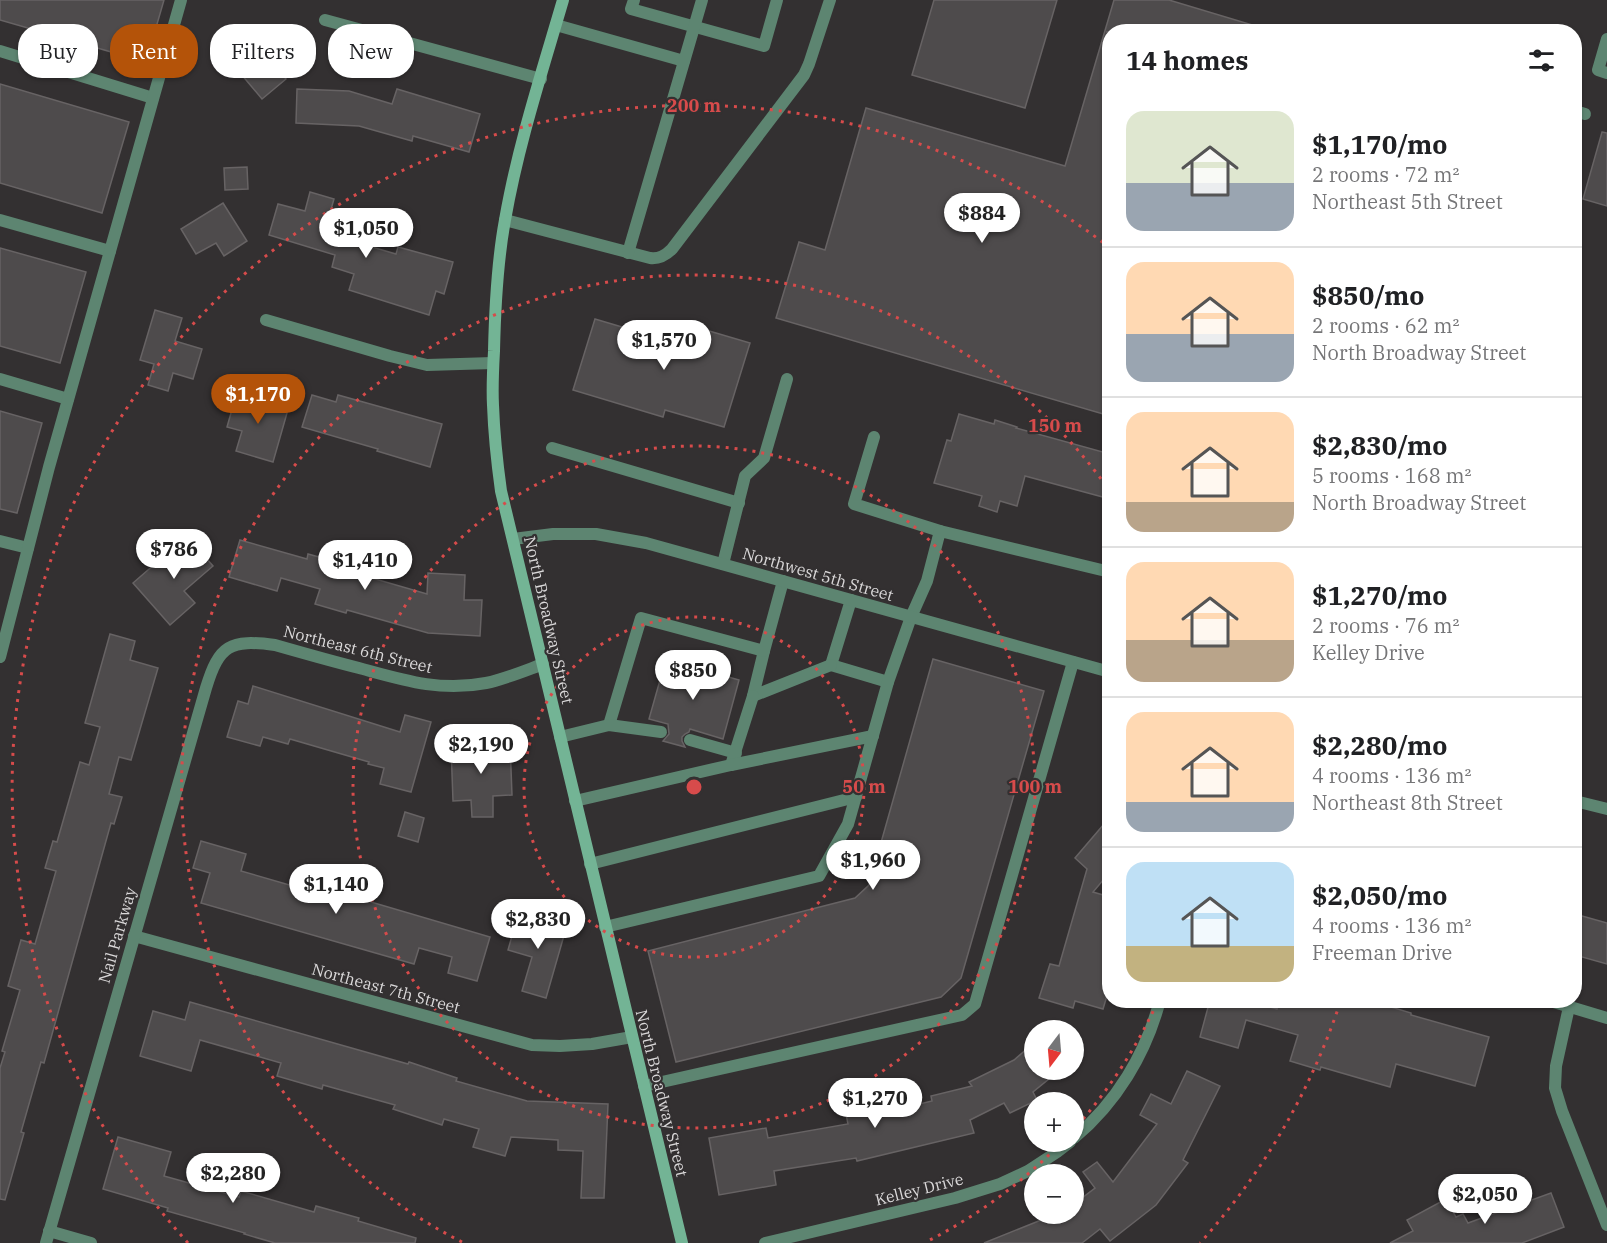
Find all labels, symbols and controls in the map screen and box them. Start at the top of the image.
chip: Buy [18,24,98,78]
chip: Rent [110,24,198,78]
chip: Filters [210,24,316,78]
chip: New [328,24,414,78]
text: 14 homes [1126,43,1248,77]
icon: filters [1525,44,1558,77]
text: 200 m [667,94,722,117]
text: $1,170/mo [1312,127,1447,161]
icon: home [1174,135,1246,207]
text: 2 rooms · 72 m² [1312,161,1459,188]
text: Northeast 5th Street [1312,188,1503,215]
pin: $884 [946,193,1018,244]
text: $884 [958,199,1006,226]
pin: $1,050 [317,208,415,259]
text: $1,050 [333,214,399,241]
text: $850/mo [1312,278,1424,312]
icon: home [1174,286,1246,358]
text: 2 rooms · 62 m² [1312,312,1459,339]
pin: $1,570 [615,320,713,371]
text: $1,570 [631,326,697,353]
text: North Broadway Street [1312,339,1526,366]
pin: $1,170 [209,374,307,425]
text: $1,170 [225,380,291,407]
text: 150 m [1028,414,1083,437]
text: $2,830/mo [1312,428,1447,462]
icon: home [1174,436,1246,508]
text: 5 rooms · 168 m² [1312,462,1471,489]
text: North Broadway Street [1312,489,1526,516]
pin: $786 [138,529,210,580]
street label: North Broadway Street [520,534,578,706]
text: $786 [150,535,198,562]
pin: $1,410 [316,540,414,591]
street label: Northwest 5th Street [740,543,896,605]
text: $1,410 [332,546,398,573]
text: $1,270/mo [1312,578,1447,612]
icon: home [1174,586,1246,658]
text: 2 rooms · 76 m² [1312,612,1459,639]
street label: Northeast 6th Street [281,621,435,677]
text: Kelley Drive [1312,639,1425,666]
pin: $850 [657,650,729,701]
text: $850 [669,656,717,683]
pin: $2,190 [432,724,530,775]
text: $2,280/mo [1312,728,1447,762]
text: $2,190 [448,730,514,757]
icon: home [1174,736,1246,808]
text: 4 rooms · 136 m² [1312,762,1471,789]
text: 50 m [842,775,886,798]
text: 100 m [1008,775,1063,798]
centre of rings [684,777,704,797]
text: Northeast 8th Street [1312,789,1503,816]
pin: $1,960 [824,840,922,891]
text: $1,960 [840,846,906,873]
pin: $1,140 [287,864,385,915]
text: $1,140 [303,870,369,897]
text: $2,050/mo [1312,878,1447,912]
street label: Nail Parkway [94,884,140,985]
icon: home [1174,886,1246,958]
pin: $2,830 [489,899,587,950]
text: $2,830 [505,905,571,932]
text: 4 rooms · 136 m² [1312,912,1471,939]
text: Freeman Drive [1312,939,1452,966]
street label: Northeast 7th Street [310,959,463,1018]
street label: North Broadway Street [632,1007,693,1179]
north arrow [1024,1020,1084,1080]
map controls [1024,1020,1084,1224]
pin: $1,270 [826,1078,924,1129]
text: $1,270 [842,1084,908,1111]
button: + [1024,1092,1084,1152]
pin: $2,280 [184,1153,282,1204]
text: $2,280 [200,1159,266,1186]
button: − [1024,1164,1084,1224]
street label: Kelley Drive [873,1168,965,1210]
pin: $2,050 [1436,1174,1534,1225]
text: $2,050 [1452,1180,1518,1207]

